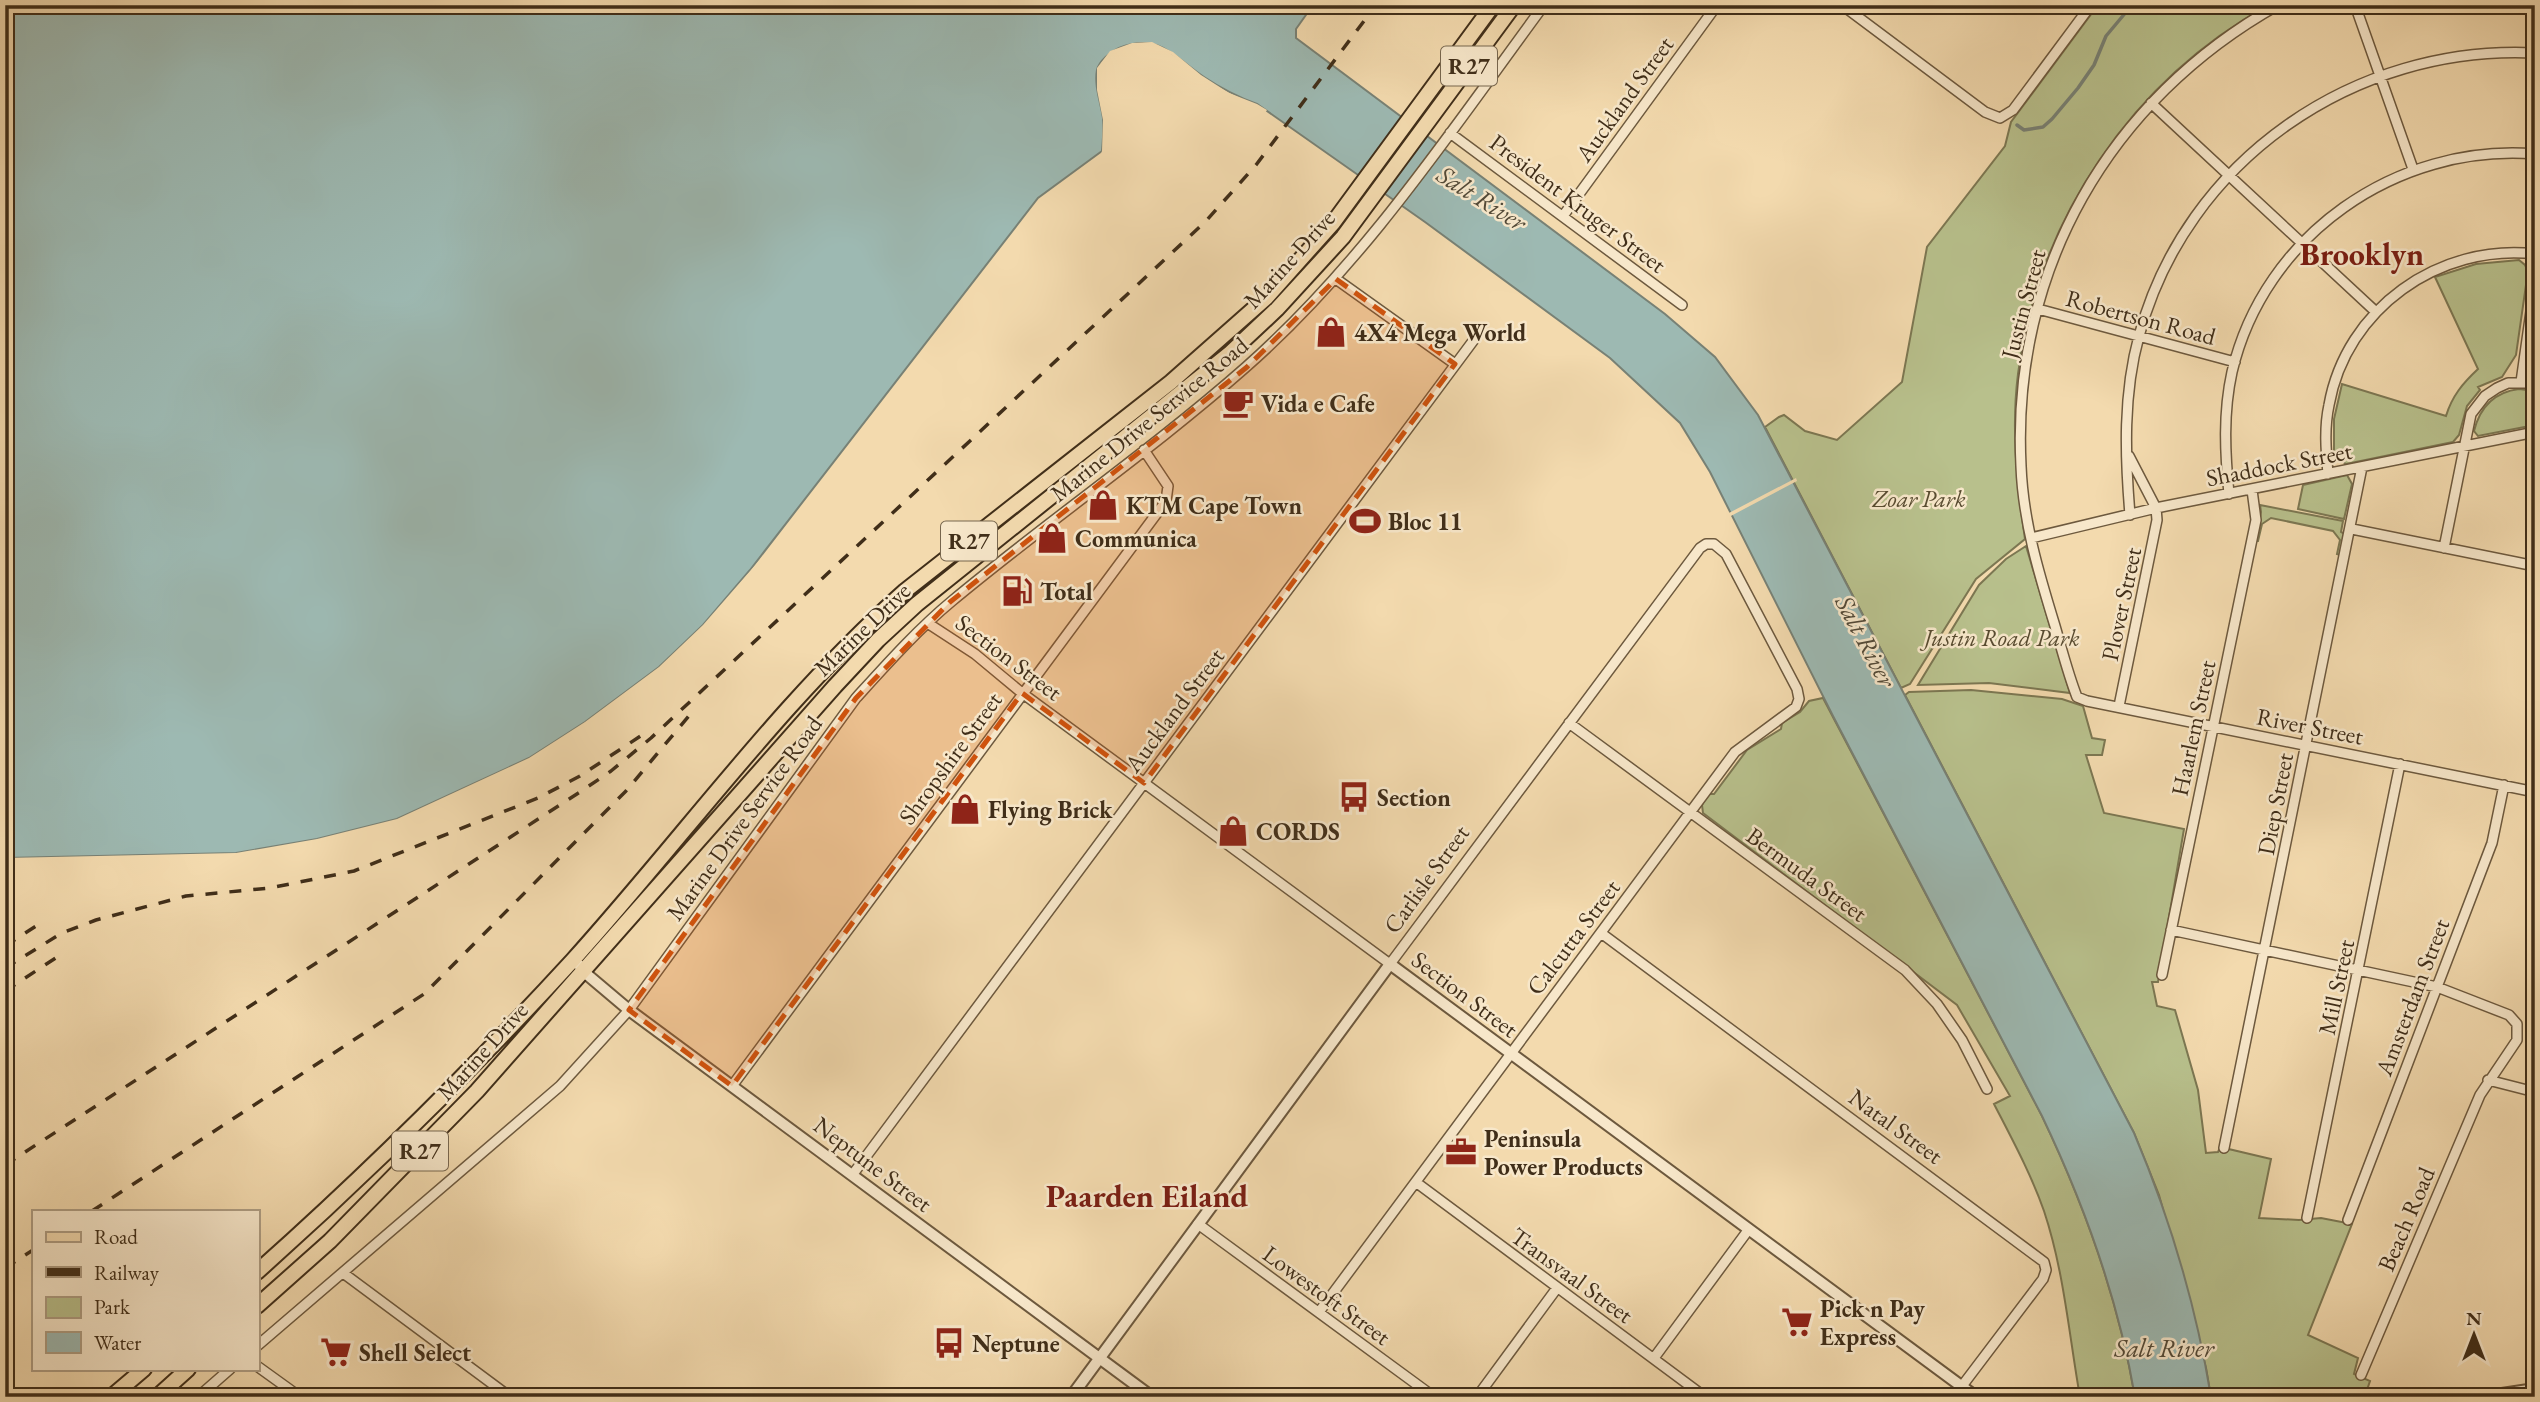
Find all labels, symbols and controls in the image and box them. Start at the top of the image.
street label: Auckland Street [1567,30,1680,169]
road number: R27 [1441,46,1497,86]
street label: President Kruger Street [1484,126,1673,280]
water label: Salt River [1430,157,1534,239]
street label: Marine Drive [1236,203,1342,315]
district label: Brooklyn [2300,233,2424,275]
street label: Justin Street [1993,245,2053,364]
street label: Robertson Road [2063,282,2220,352]
shop icon: 4X4 Mega World [1314,315,1348,349]
place label: 4X4 Mega World [1354,317,1527,349]
street label: Marine Drive Service Road [1044,329,1255,508]
cafe icon: Vida e Cafe [1221,386,1255,420]
place label: Vida e Cafe [1261,388,1375,419]
street label: Shaddock Street [2203,435,2355,493]
park label: Zoar Park [1871,483,1966,514]
shop icon: KTM Cape Town [1086,488,1120,522]
place label: KTM Cape Town [1126,490,1302,521]
sports icon: Bloc 11 [1348,504,1382,538]
place label: Bloc 11 [1388,506,1463,537]
shop icon: Communica [1035,521,1069,555]
road number: R27 [941,522,997,561]
place label: Communica [1075,523,1197,554]
street label: Plover Street [2094,544,2148,664]
fuel station icon: Total [1000,574,1034,608]
street label: Marine Drive [807,575,917,683]
place label: Total [1040,576,1093,607]
water label: Salt River [1827,588,1905,694]
street label: Section Street [950,607,1069,707]
park label: Justin Road Park [1919,622,2080,653]
street label: Auckland Street [1116,641,1231,779]
street label: Haarlem Street [2163,657,2223,799]
street label: Shropshire Street [891,685,1009,831]
street label: River Street [2254,700,2366,752]
street label: Marine Drive Service Road [659,709,829,927]
street label: Diep Street [2250,750,2300,858]
bus stop icon: Section [1337,780,1371,814]
place label: Section [1377,782,1451,813]
shop icon: Flying Brick [948,792,982,826]
place label: Flying Brick [988,794,1113,826]
shop icon: CORDS [1216,814,1250,848]
place label: CORDS [1256,816,1340,847]
street label: Carlisle Street [1376,818,1476,939]
street label: Bermuda Street [1740,820,1874,929]
street label: Calcutta Street [1519,873,1627,1001]
street label: Amsterdam Street [2367,914,2456,1081]
street label: Mill Street [2311,936,2361,1037]
street label: Section Street [1406,944,1525,1044]
street label: Marine Drive [429,995,535,1107]
street label: Natal Street [1843,1081,1950,1171]
street label: Neptune Street [808,1109,939,1219]
place label: Peninsula Power Products [1484,1123,1643,1182]
road number: R27 [392,1132,448,1170]
office icon: Peninsula Power Products [1444,1135,1478,1169]
street label: Beach Road [2370,1161,2442,1276]
district label: Paarden Eiland [1046,1175,1249,1217]
legend [32,1210,259,1370]
street label: Transvaal Street [1505,1220,1640,1330]
text: Road [94,1223,138,1250]
street label: Lowestoft Street [1257,1238,1397,1352]
text: Railway [94,1259,160,1286]
text: Park [94,1293,131,1320]
place label: Pick n Pay Express [1820,1293,1925,1352]
north arrow [2438,1300,2508,1370]
supermarket icon: Pick n Pay Express [1780,1305,1814,1339]
text: N [2466,1306,2482,1331]
bus stop icon: Neptune [932,1326,966,1360]
place label: Neptune [972,1328,1060,1359]
text: Water [94,1329,141,1356]
water label: Salt River [2113,1331,2215,1365]
supermarket icon: Shell Select [319,1335,353,1369]
place label: Shell Select [359,1337,471,1368]

